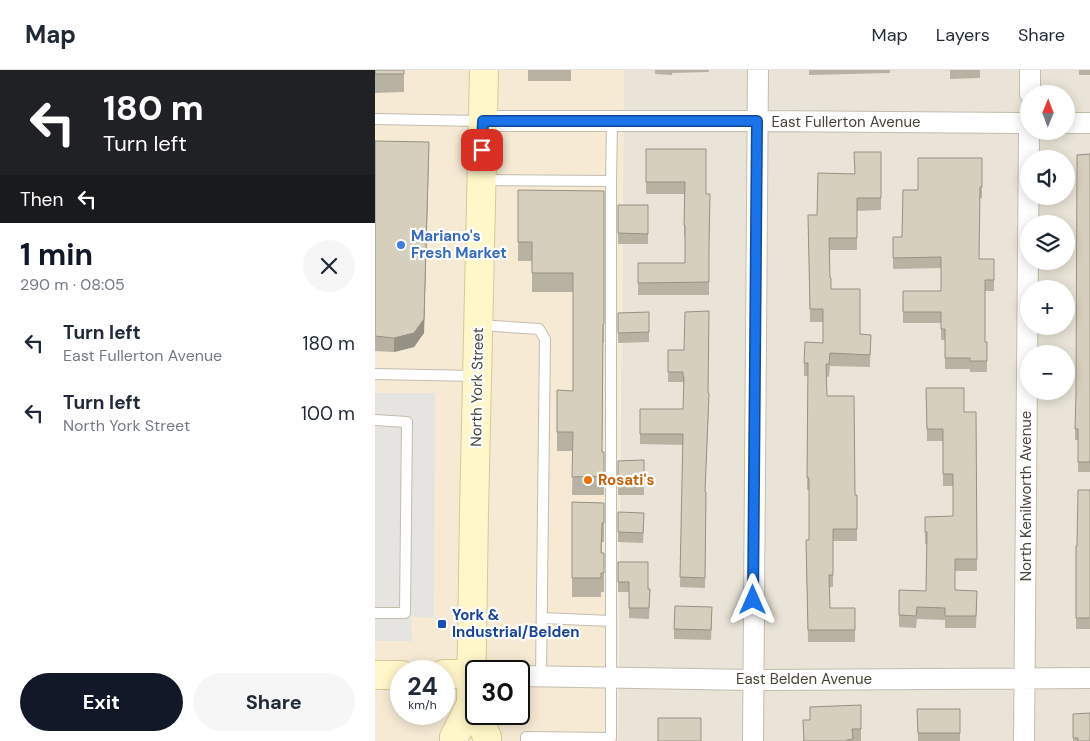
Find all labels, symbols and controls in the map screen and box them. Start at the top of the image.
text: Map [25,19,76,50]
text: Map [872,23,908,47]
text: Layers [936,23,990,47]
text: Share [1018,23,1065,47]
text: 180 m [103,85,204,131]
north arrow [1020,85,1075,140]
map controls [1020,85,1075,400]
icon: left [20,90,85,155]
street label: East Fullerton Avenue [771,112,921,132]
text: Turn left [103,129,187,158]
pin [461,129,503,171]
icon: arrive [468,136,496,164]
button: sound [1020,150,1075,205]
icon: left [73,185,101,213]
text: Then [20,187,63,212]
button: layers [1020,215,1075,270]
place label: Mariano's Fresh Market [411,226,507,263]
text: 1 min [20,235,93,274]
marker: Mariano's Fresh Market [395,239,407,251]
button: close [303,240,355,292]
text: 290 m · 08:05 [20,274,125,295]
button: + [1020,280,1075,335]
text: Turn left [63,320,141,345]
street label: North York Street [466,327,488,447]
icon: left [20,329,48,357]
text: 180 m [303,331,355,356]
text: East Fullerton Avenue [63,345,222,366]
button: − [1020,345,1075,400]
text: Turn left [63,390,141,415]
icon: left [20,399,48,427]
text: 100 m [301,401,355,426]
street label: North Kenilworth Avenue [1016,411,1036,581]
text: North York Street [63,415,190,436]
place label: Rosati's [598,470,654,490]
marker: Rosati's [582,474,594,486]
position arrow [726,573,778,625]
place label: York & Industrial/Belden [452,605,580,642]
marker: York & Industrial/Belden [436,618,448,630]
speed limit sign: 30 [465,660,530,725]
street label: East Belden Avenue [736,669,872,689]
text: 24 [407,670,438,703]
button: Exit [20,673,183,731]
button: Share [193,673,355,731]
text: km/h [408,697,437,713]

